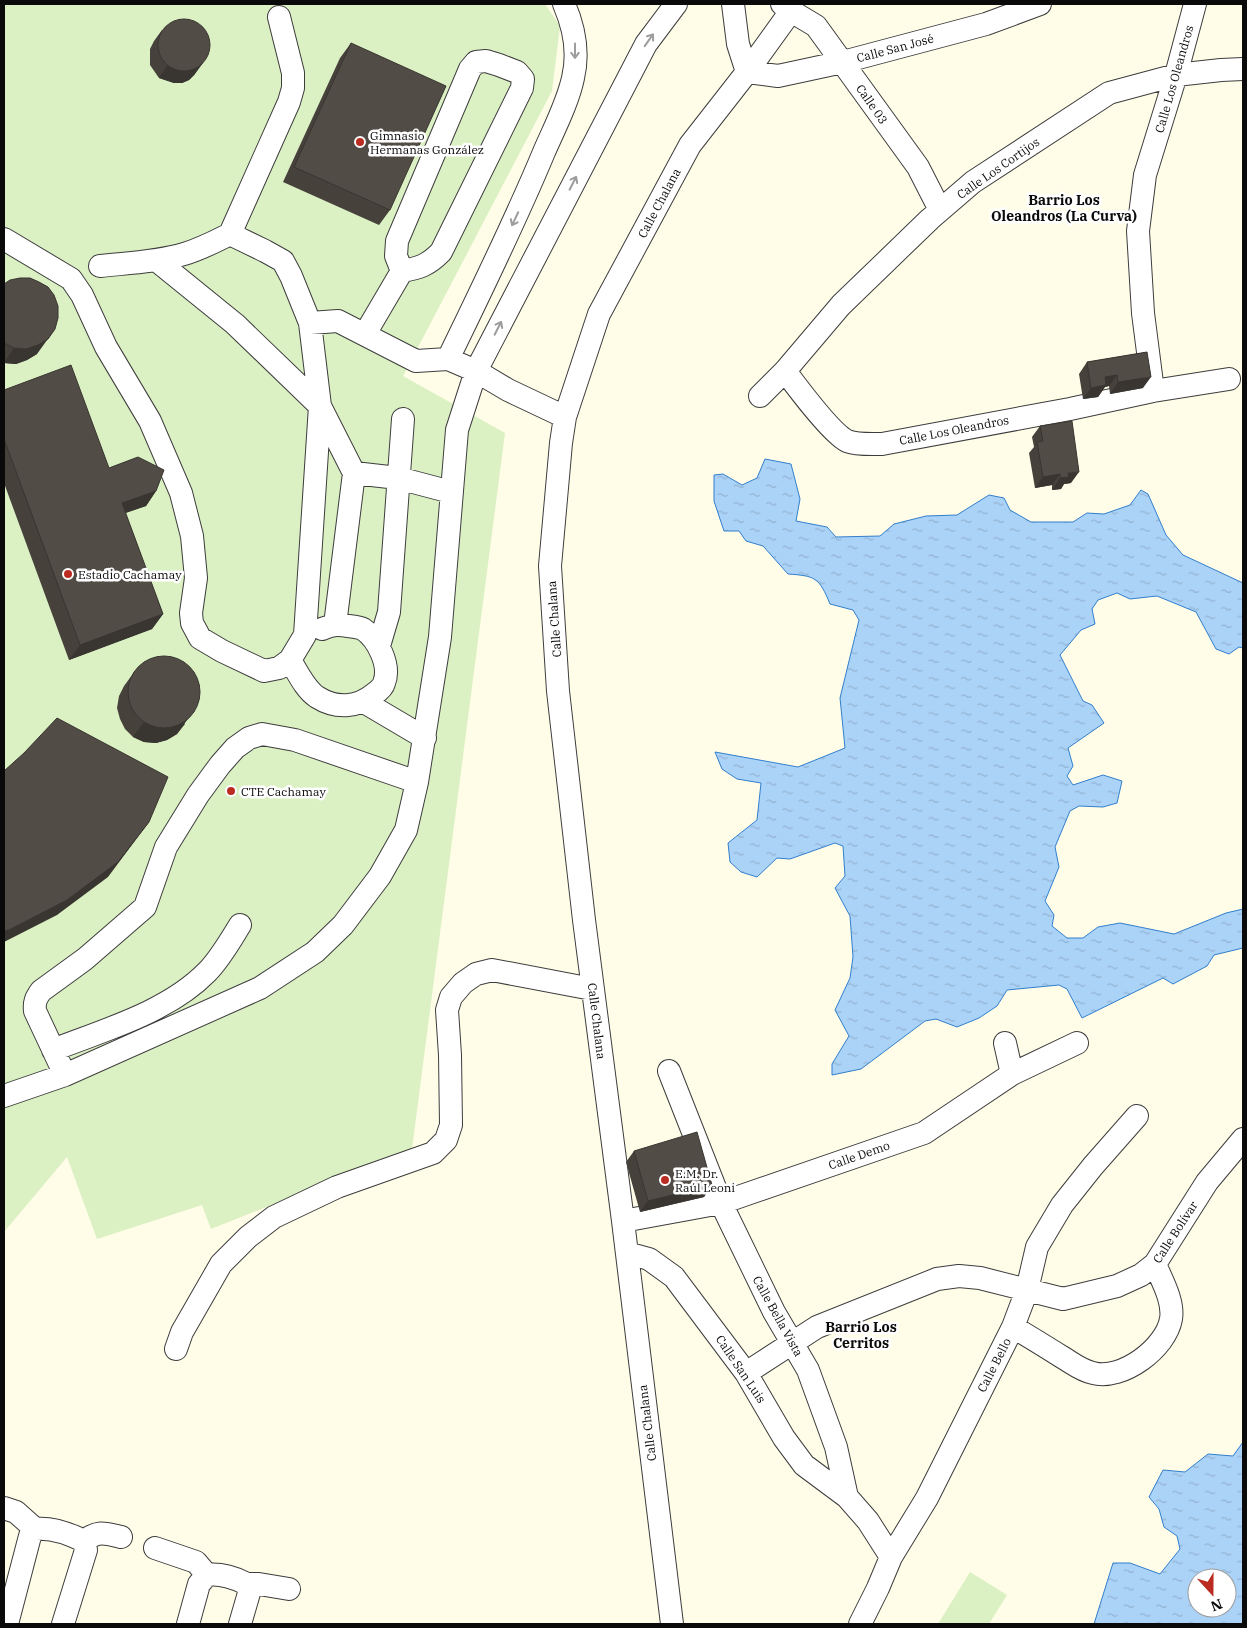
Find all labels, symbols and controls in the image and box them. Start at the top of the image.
street label: Calle Los Oleandros [1151,23,1197,135]
street label: Calle San José [855,31,935,65]
one-way arrow [644,33,654,47]
one-way arrow [570,42,580,58]
street label: Calle 03 [853,81,891,127]
place label: Gimnasio Hermanas González [370,128,484,157]
street label: Calle Los Cortijos [954,134,1042,202]
marker: Gimnasio Hermanas González [354,136,366,148]
street label: Calle Chalana [634,165,684,240]
one-way arrow [568,176,578,191]
district label: Barrio Los Oleandros (La Curva) [991,191,1137,225]
one-way arrow [510,211,519,226]
one-way arrow [494,321,503,336]
street label: Calle Los Oleandros [898,412,1010,448]
place label: Estadio Cachamay [78,567,182,582]
marker: Estadio Cachamay [62,568,74,580]
street label: Calle Chalana [544,580,564,658]
place label: CTE Cachamay [241,784,326,799]
marker: CTE Cachamay [225,785,237,797]
street label: Calle Chalana [585,982,609,1060]
street label: Calle Demo [826,1137,892,1172]
place label: E.M. Dr. Raúl Leoni [675,1166,735,1195]
marker: E.M. Dr. Raúl Leoni [659,1174,671,1186]
street label: Calle Bolívar [1149,1198,1201,1266]
street label: Calle Bella Vista [750,1273,807,1359]
district label: Barrio Los Cerritos [825,1318,897,1352]
street label: Calle San Luis [713,1332,769,1406]
street label: Calle Bello [974,1335,1014,1395]
street label: Calle Chalana [635,1384,659,1462]
north arrow [1187,1568,1237,1618]
text: N [1208,1595,1225,1616]

